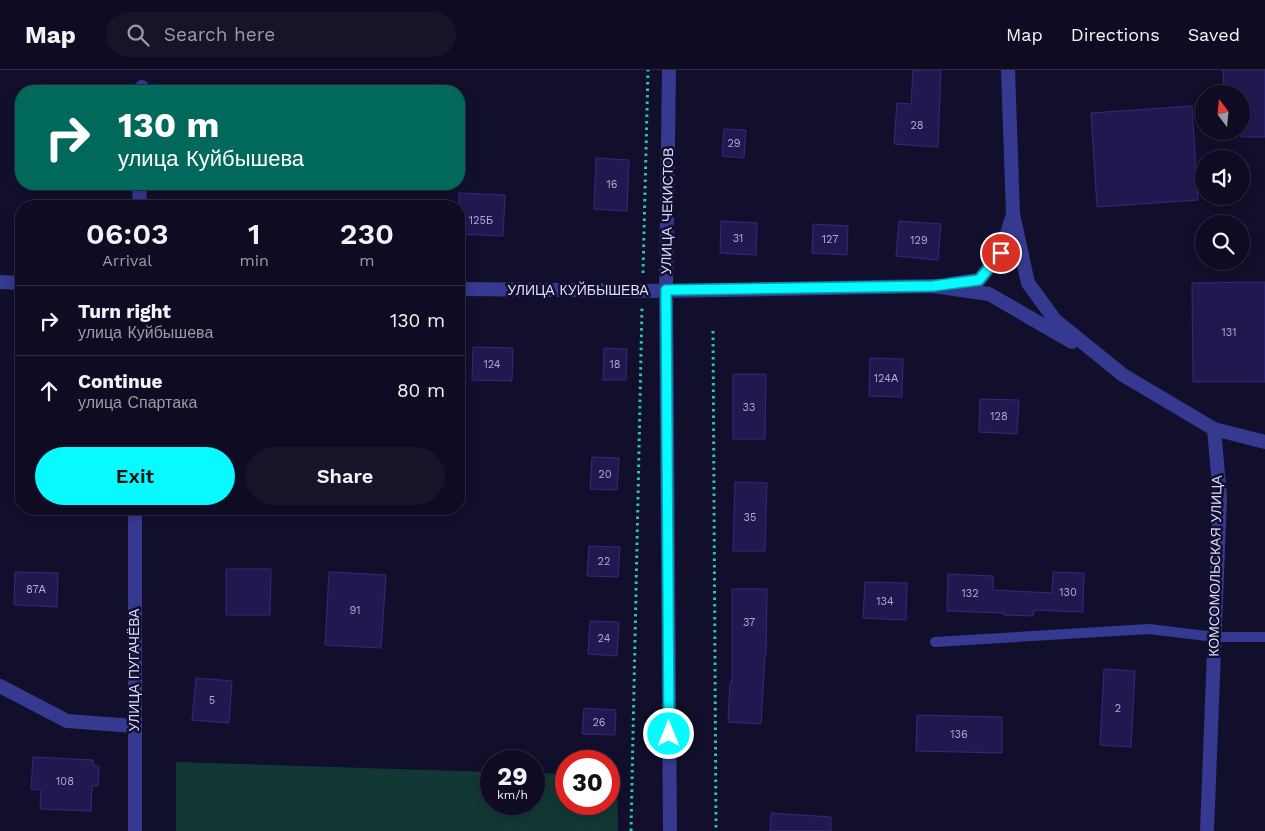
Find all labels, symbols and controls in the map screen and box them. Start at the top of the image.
search box [106,12,456,57]
text: Map [25,21,76,49]
icon: search [124,21,152,49]
text: Search here [164,23,275,46]
text: Map [1006,24,1043,45]
text: Directions [1071,24,1160,45]
text: Saved [1188,24,1240,45]
north arrow [1195,85,1250,140]
map controls [1195,85,1250,270]
text: 130 m [118,104,219,146]
icon: right [35,105,100,170]
house number: 28 [910,119,924,132]
house number: 29 [727,137,741,150]
text: улица Куйбышева [118,146,304,171]
street label: УЛИЦА ЧЕКИСТОВ [658,147,676,275]
button: sound [1195,150,1250,205]
house number: 16 [607,178,618,191]
house number: 125Б [469,214,493,227]
button: search [1195,215,1250,270]
text: 06:03 [86,216,169,251]
text: 1 [248,216,260,251]
text: 230 [340,216,394,251]
house number: 31 [733,232,743,245]
pin [980,232,1022,274]
house number: 127 [822,233,838,246]
house number: 129 [910,234,928,247]
icon: arrive [987,239,1015,267]
text: Arrival [102,251,152,270]
text: min [239,251,269,270]
text: m [359,251,375,270]
street label: УЛИЦА КУЙБЫШЕВА [507,281,649,298]
text: Turn right [78,300,171,323]
icon: right [35,307,63,335]
text: 130 m [390,309,445,332]
text: улица Куйбышева [78,323,213,342]
house number: 131 [1222,326,1237,339]
house number: 124 [483,358,501,371]
house number: 18 [609,358,621,371]
text: Continue [78,370,162,393]
house number: 124А [874,372,899,385]
icon: ahead [35,377,63,405]
text: 80 m [397,379,445,402]
text: улица Спартака [78,393,197,412]
house number: 33 [743,401,755,414]
house number: 128 [990,410,1008,423]
button: Exit [35,447,235,505]
button: Share [245,447,445,505]
house number: 20 [598,468,612,481]
street label: КОМСОМОЛЬСКАЯ УЛИЦА [1205,474,1225,657]
house number: 35 [744,511,756,524]
house number: 22 [598,555,610,568]
house number: 87А [26,583,47,596]
house number: 130 [1059,586,1077,599]
house number: 132 [961,587,979,600]
house number: 134 [876,595,894,608]
house number: 91 [349,604,361,617]
street label: УЛИЦА ПУГАЧЁВА [126,608,142,731]
house number: 37 [743,616,755,629]
house number: 24 [598,632,611,645]
house number: 5 [209,694,215,707]
house number: 2 [1115,702,1121,715]
position arrow [642,707,694,759]
house number: 26 [592,716,606,729]
house number: 136 [950,728,968,741]
speed limit sign: 30 [555,750,620,815]
text: 29 [497,762,528,791]
house number: 108 [56,775,74,788]
text: km/h [497,788,528,802]

